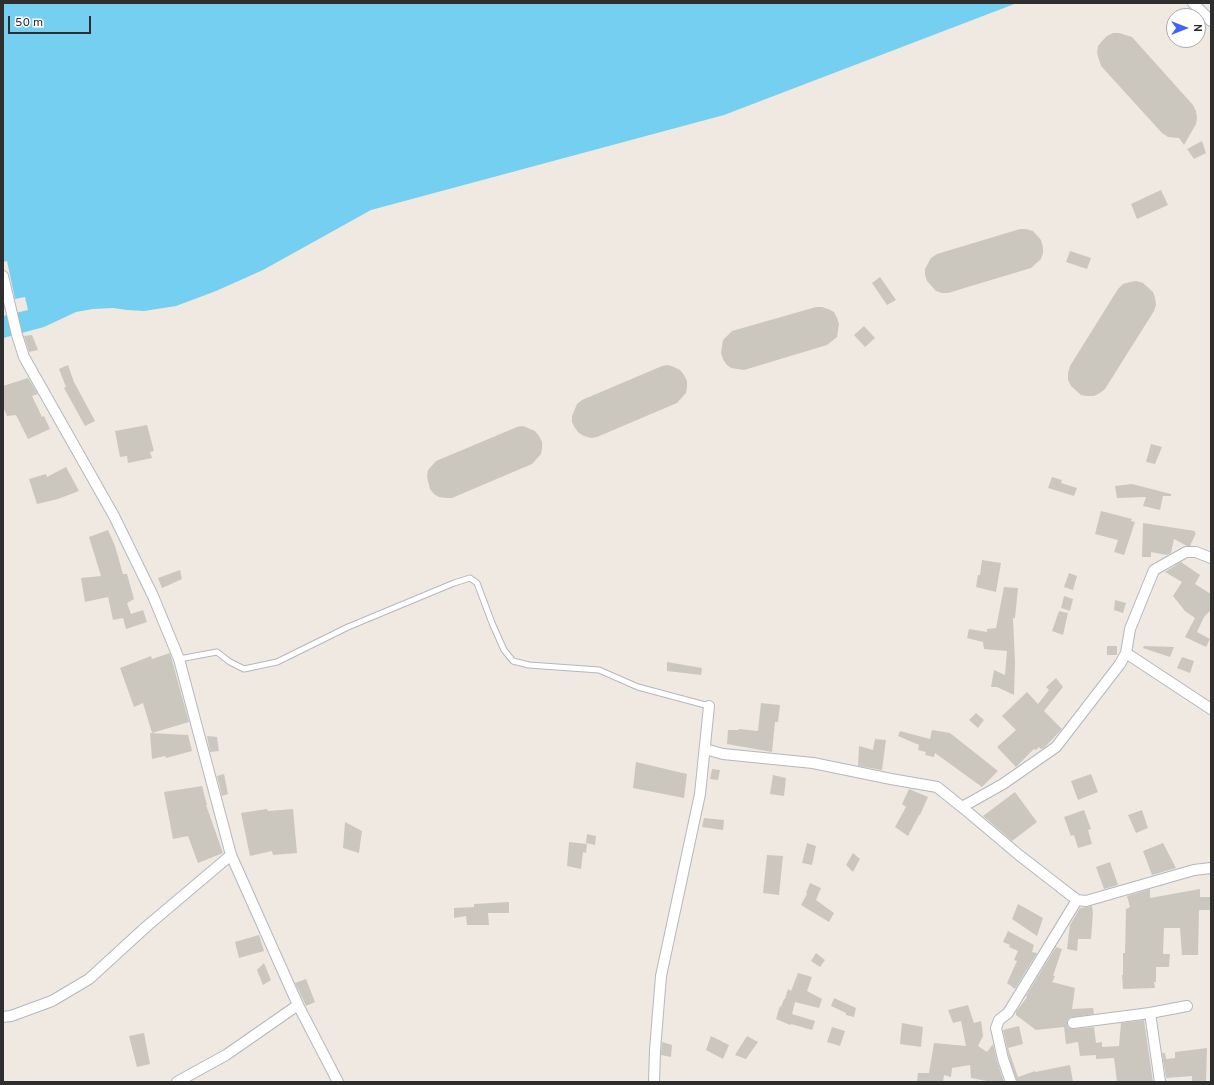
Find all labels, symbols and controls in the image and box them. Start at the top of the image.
scale bar [10,8,93,34]
north arrow [1166,8,1206,48]
text: 50 m [15,15,43,31]
text: N [1190,24,1204,32]

